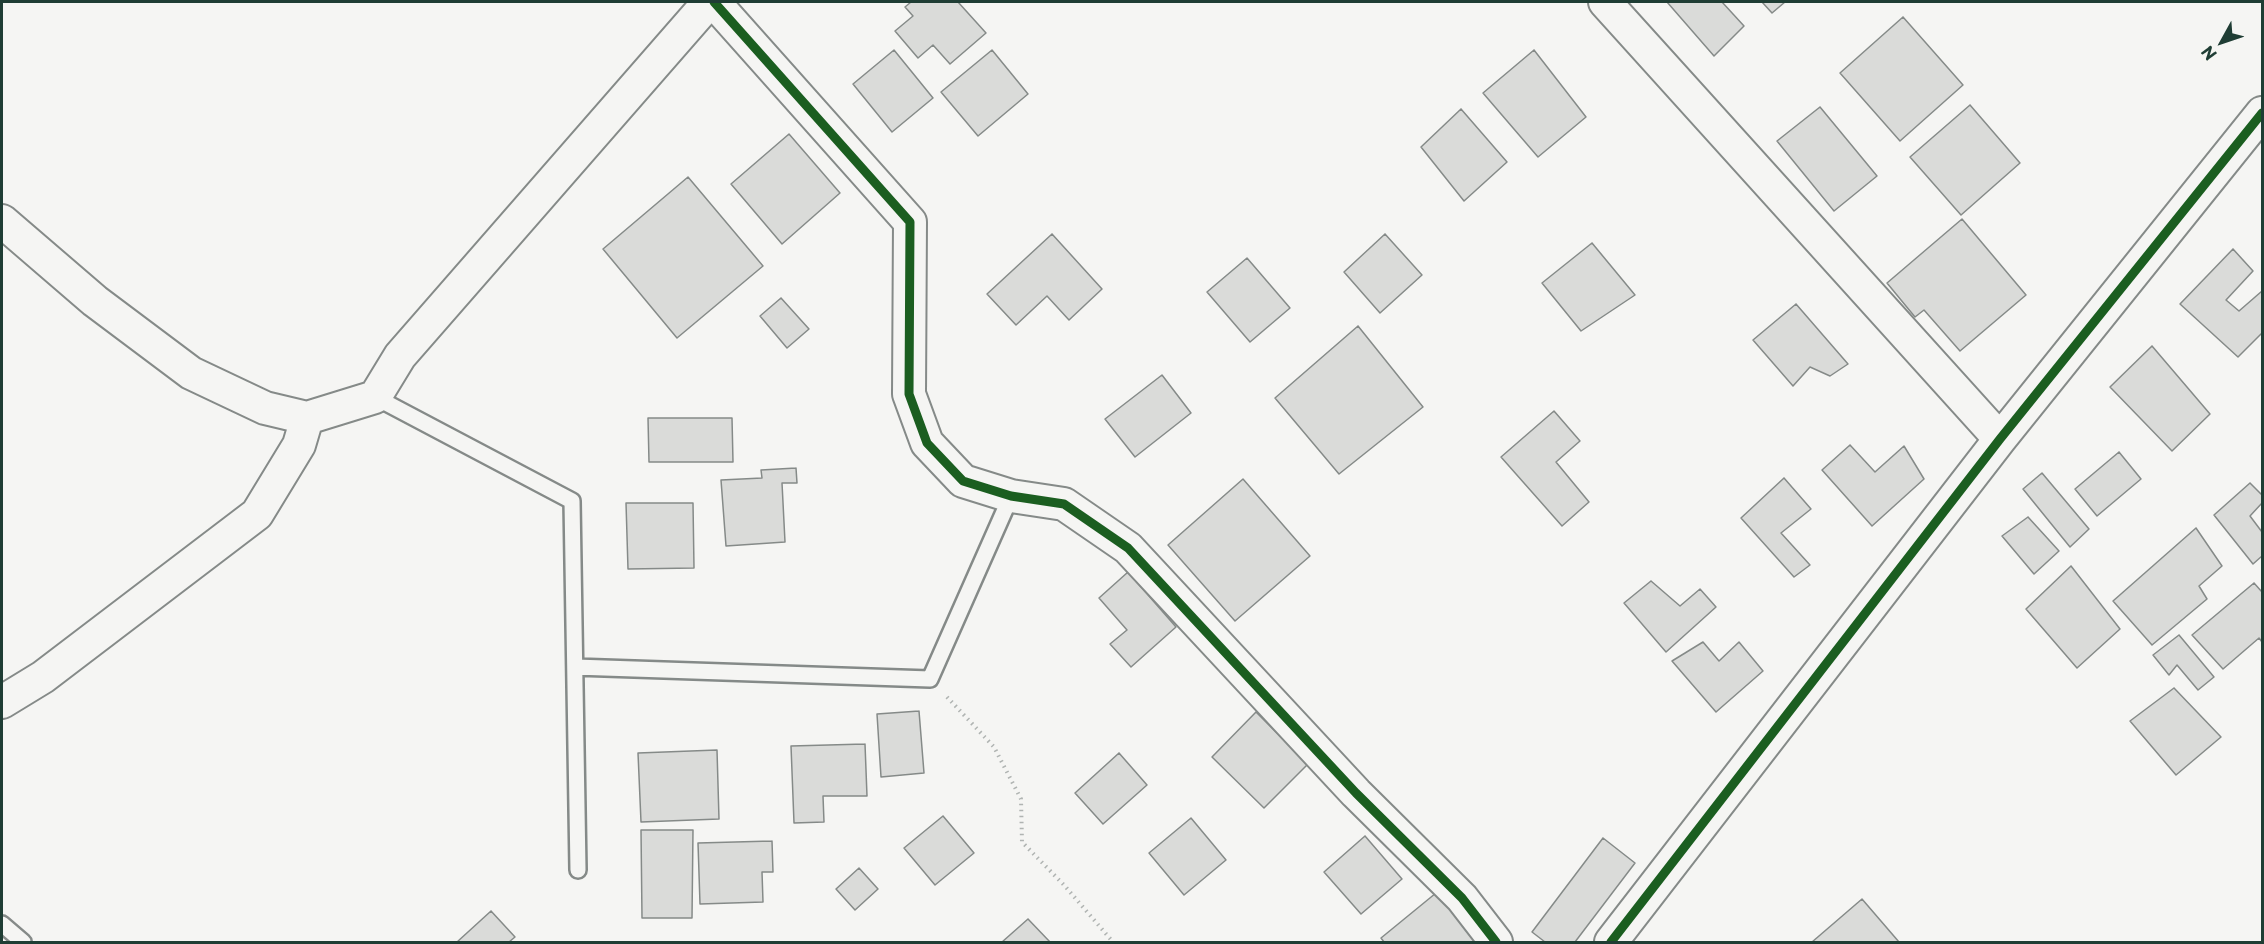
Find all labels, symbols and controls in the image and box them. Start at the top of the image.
north arrow [2192,12,2252,72]
text: N [2195,41,2221,66]

